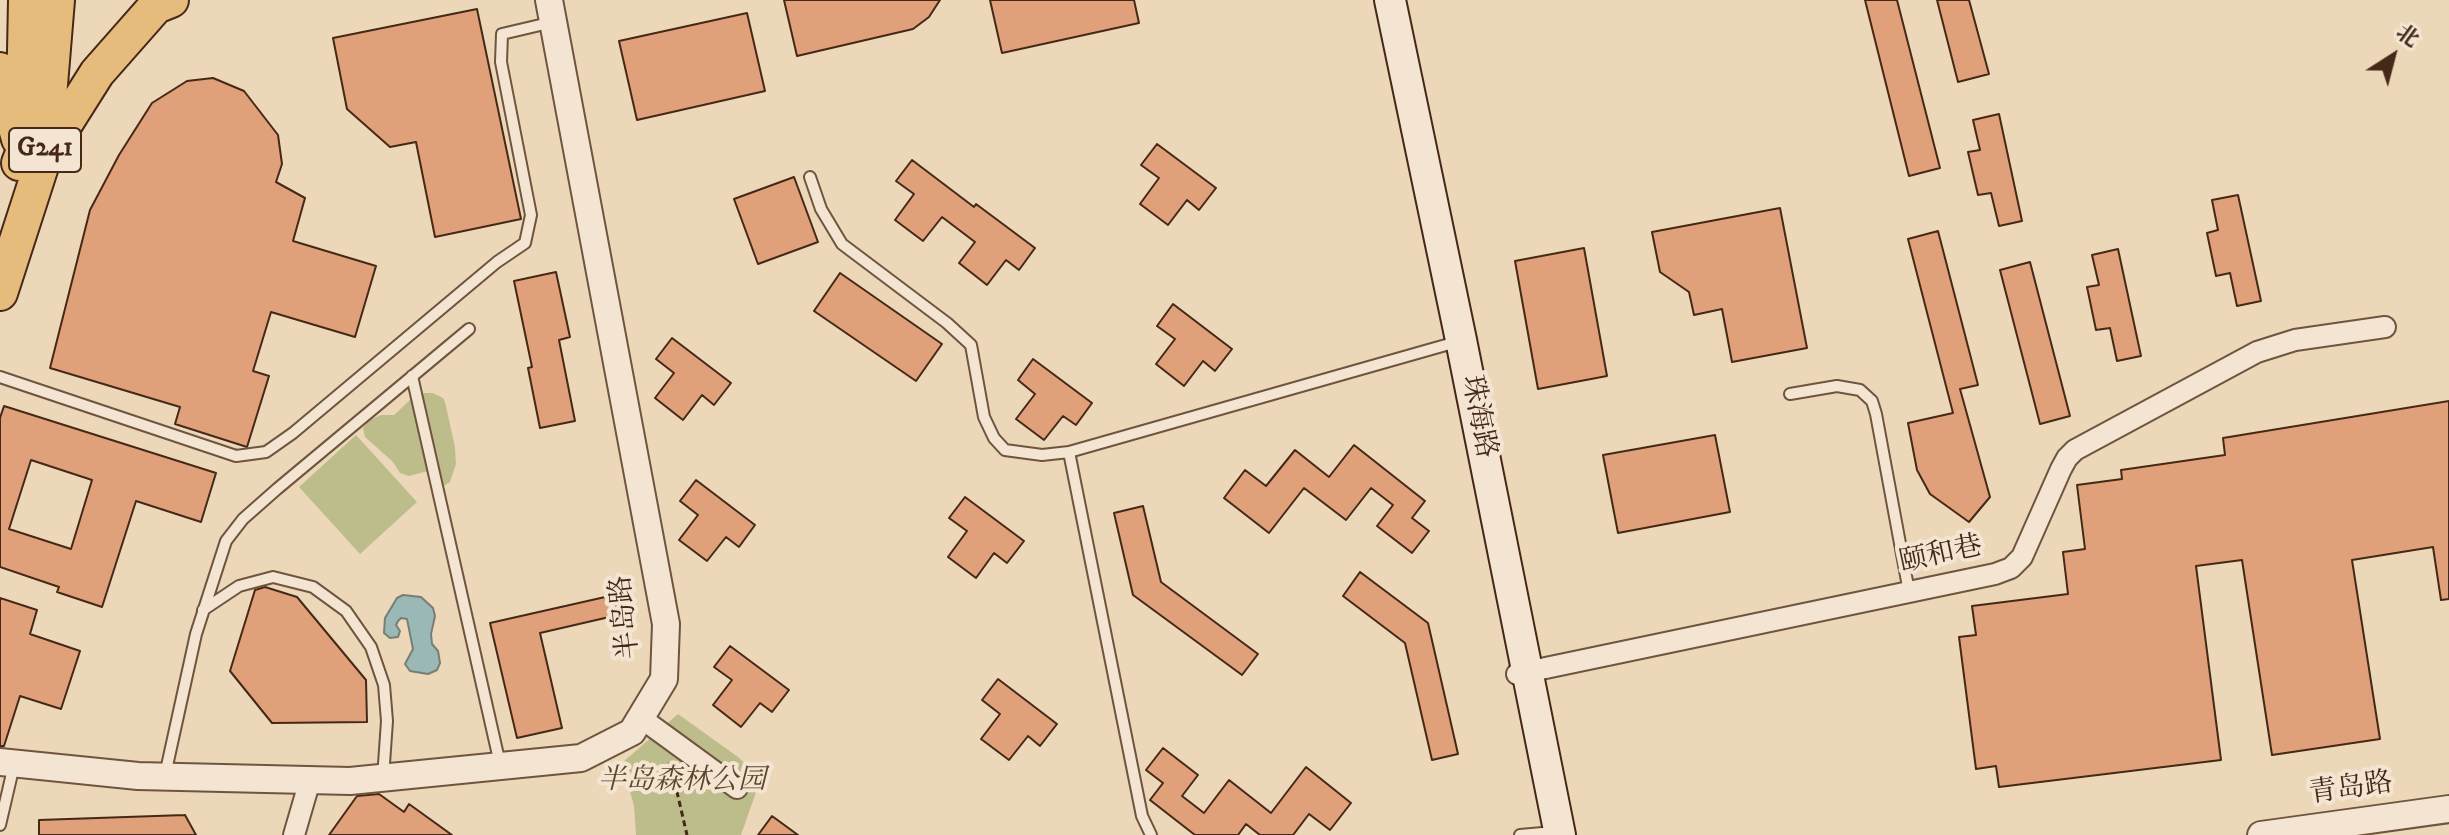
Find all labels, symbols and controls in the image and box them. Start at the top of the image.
north arrow [2353,16,2433,96]
text: 北 [2391,19,2424,54]
road number: G241 [9,128,81,172]
street label: 珠海路 [1452,373,1502,461]
street label: 颐和巷 [1896,531,1986,581]
street label: 半岛路 [606,573,648,661]
park label: 半岛森林公园 [598,765,766,799]
street label: 青岛路 [2307,768,2395,812]

